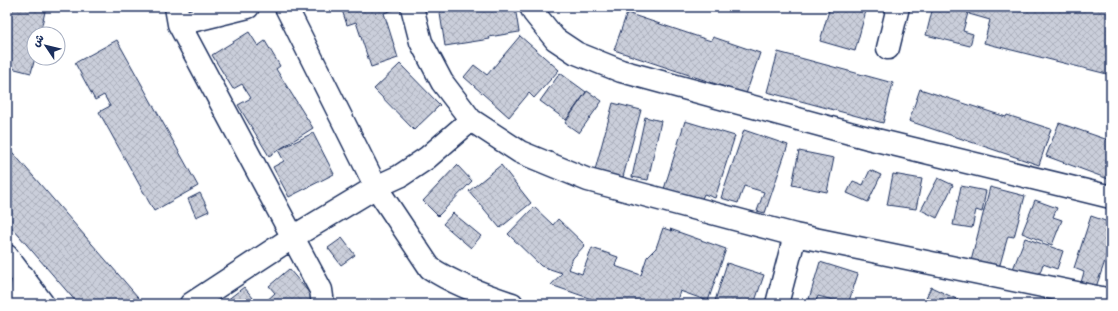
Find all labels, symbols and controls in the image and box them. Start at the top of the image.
north arrow [26,26,66,66]
text: ش [27,30,49,51]

